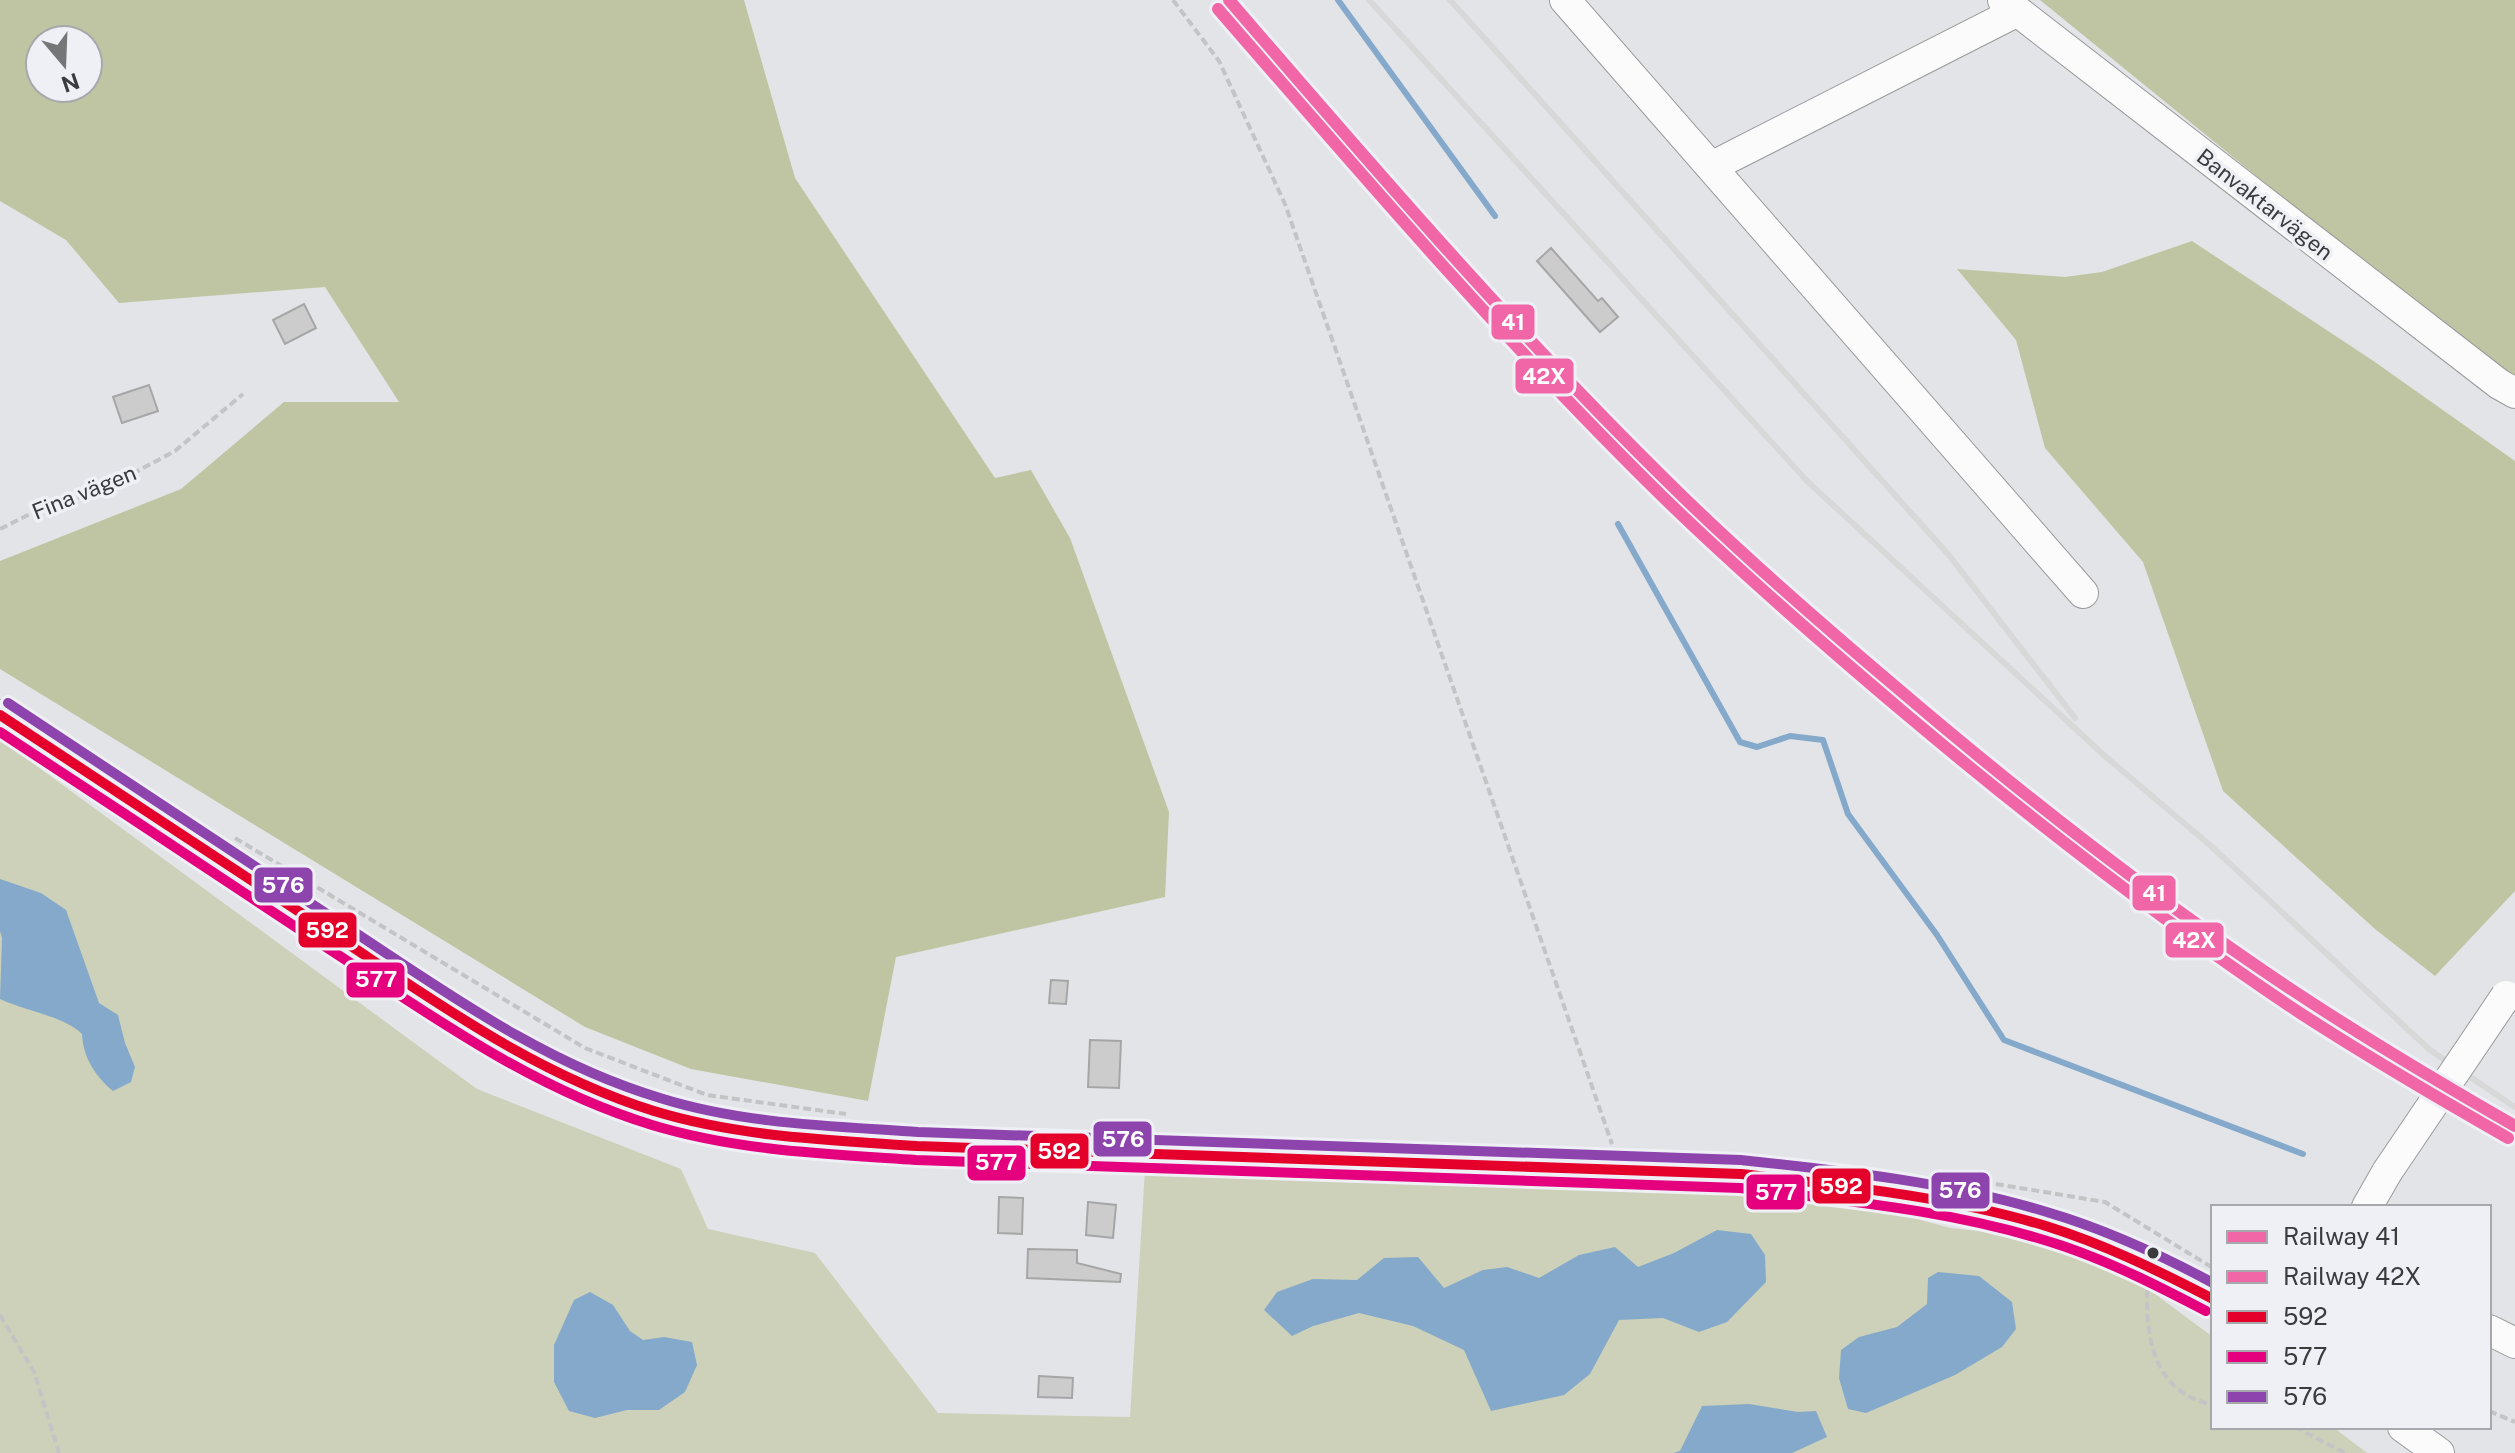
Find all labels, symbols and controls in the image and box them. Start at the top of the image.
north arrow [24,24,104,104]
text: N [58,68,83,98]
street label: Banvaktarvägen [2192,143,2338,265]
line badge: 41 [1490,303,1536,341]
text: 41 [1501,309,1525,335]
line badge: 42X [1514,357,1575,395]
text: 42X [1522,363,1566,389]
street label: Fina vägen [28,459,140,525]
line badge: 576 [253,866,314,904]
text: 576 [262,872,304,898]
line badge: 41 [2131,874,2177,912]
text: 41 [2142,880,2166,906]
line badge: 592 [297,911,358,949]
text: 592 [305,917,349,943]
line badge: 42X [2164,921,2225,959]
text: 42X [2172,927,2216,953]
line badge: 577 [345,961,406,999]
text: 577 [355,966,397,992]
line badge: 576 [1092,1120,1153,1158]
text: 576 [1102,1126,1144,1152]
line badge: 592 [1029,1132,1090,1170]
text: 592 [1037,1138,1081,1164]
line badge: 577 [966,1144,1027,1182]
text: 577 [975,1149,1017,1175]
line badge: 592 [1811,1167,1872,1205]
line badge: 576 [1930,1171,1991,1210]
line badge: 577 [1745,1173,1806,1211]
text: 592 [1819,1173,1863,1199]
text: 576 [1939,1177,1981,1203]
text: 577 [1755,1179,1797,1205]
legend [2211,1205,2491,1429]
text: Railway 41 [2283,1222,2400,1250]
unlabelled marker [2145,1245,2161,1261]
text: Railway 42X [2283,1262,2421,1290]
text: 592 [2283,1302,2328,1330]
text: 577 [2283,1342,2328,1370]
text: 576 [2283,1382,2327,1410]

